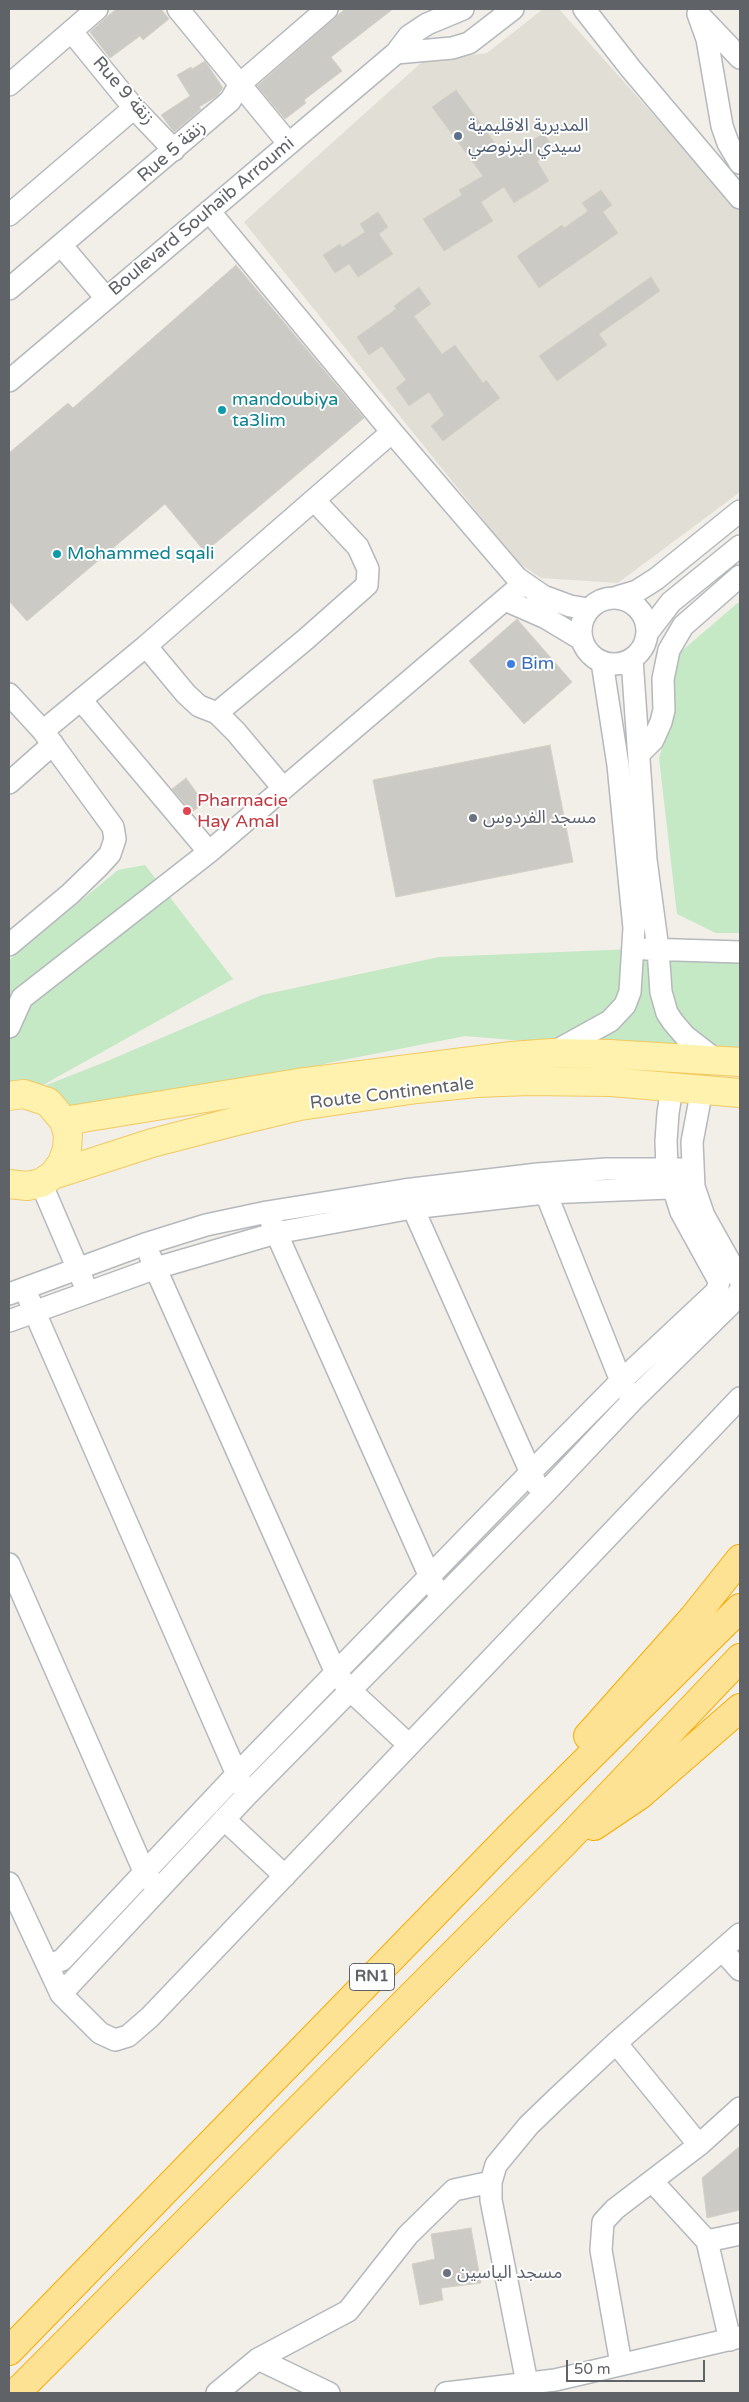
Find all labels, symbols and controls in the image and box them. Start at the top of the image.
street label: Rue 9 زنقة [88,53,158,129]
place label: المديرية الاقليمية سيدي البرنوصي [468,115,589,158]
street label: Rue 5 زنقة [134,117,210,187]
marker: المديرية الاقليمية سيدي البرنوصي [452,130,464,142]
street label: Boulevard Souhaib Arroumi [105,133,299,301]
place label: mandoubiya ta3lim [232,389,338,432]
marker: mandoubiya ta3lim [216,404,228,416]
place label: Mohammed sqali [67,543,215,565]
marker: Mohammed sqali [51,548,63,560]
place label: Bim [521,653,554,675]
marker: Bim [505,658,517,670]
place label: Pharmacie Hay Amal [197,790,288,832]
marker: Pharmacie Hay Amal [181,805,193,817]
place label: مسجد الفردوس [483,807,596,829]
marker: مسجد الفردوس [467,812,479,824]
street label: Route Continentale [309,1073,475,1115]
road number: RN1 [350,1964,394,1990]
place label: مسجد الياسين [457,2262,562,2284]
marker: مسجد الياسين [441,2267,453,2279]
scale bar [569,2350,708,2382]
text: 50 m [574,2360,611,2378]

